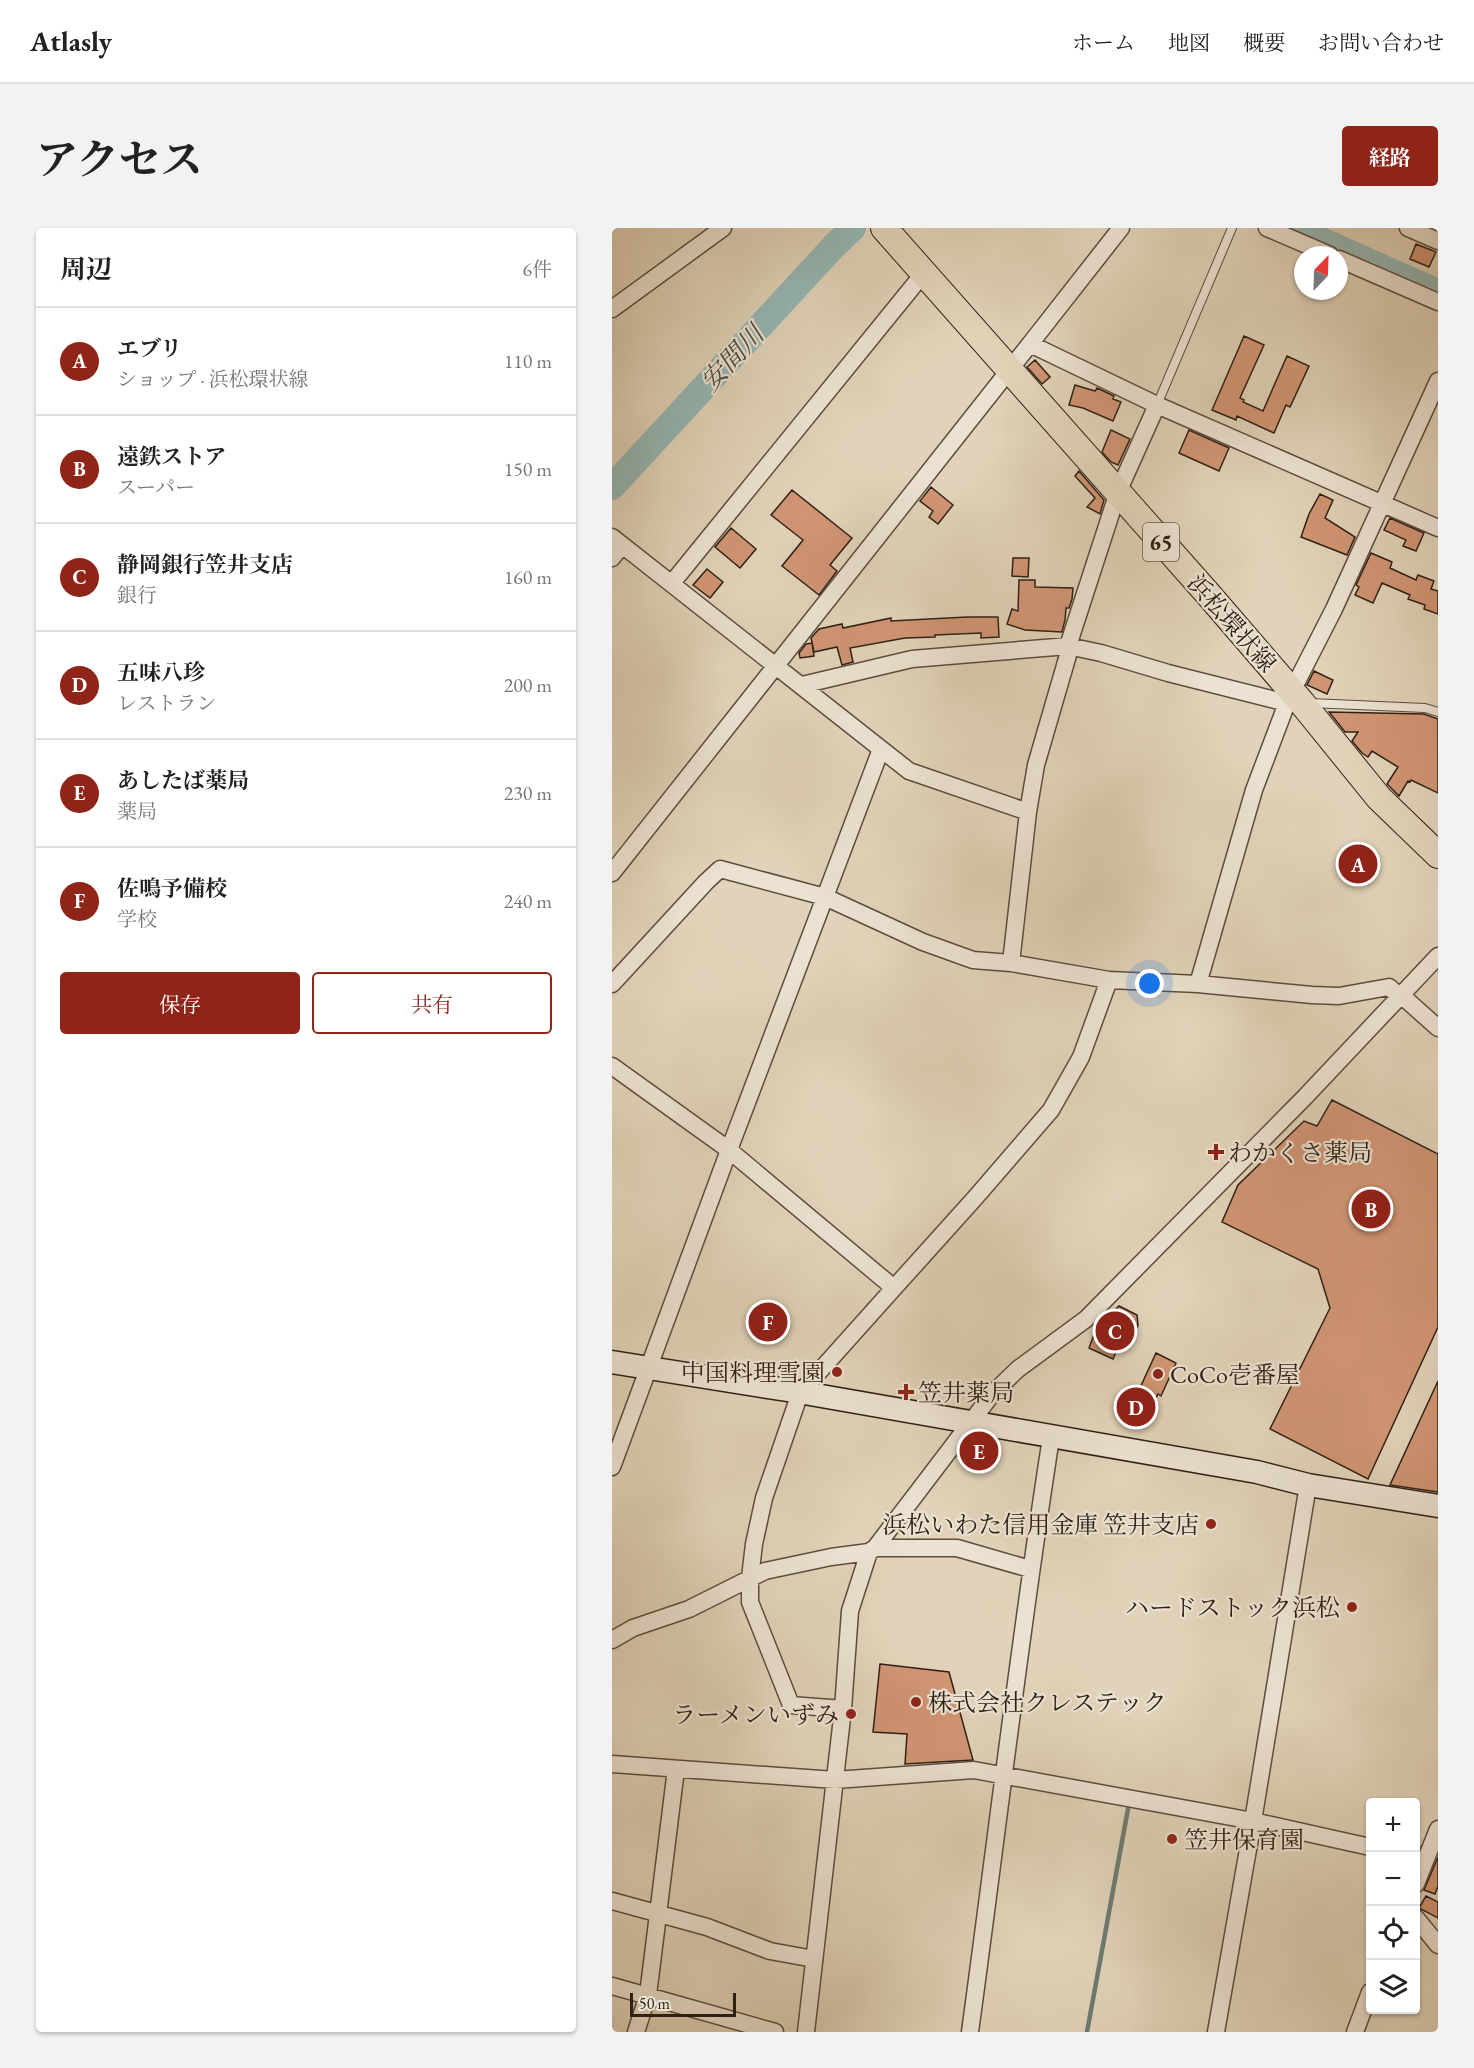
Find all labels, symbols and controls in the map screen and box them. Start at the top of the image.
text: Atlasly [30,23,112,59]
text: ホーム [1072,29,1135,56]
text: 地図 [1168,29,1210,56]
text: 概要 [1243,29,1285,56]
text: お問い合わせ [1318,29,1444,56]
button: 経路 [1342,126,1438,186]
text: アクセス [36,132,203,187]
north arrow [1294,246,1348,300]
text: 周辺 [60,252,112,286]
text: 6件 [522,256,552,282]
water label: 安間川 [693,316,773,398]
text: エブリ [117,334,182,363]
text: A [72,348,87,374]
text: 110 m [504,348,552,374]
text: ショップ · 浜松環状線 [117,366,309,392]
text: 遠鉄ストア [117,442,226,471]
text: B [73,456,86,482]
text: 150 m [504,456,552,482]
text: スーパー [117,474,195,500]
road number: 65 [1143,523,1179,561]
text: 静岡銀行笠井支店 [117,550,293,579]
text: C [72,564,87,590]
text: 160 m [504,564,552,590]
street label: 浜松環状線 [1181,568,1283,678]
text: 銀行 [117,582,157,608]
text: 五味八珍 [117,658,205,687]
text: D [72,672,87,698]
text: 200 m [504,672,552,698]
text: レストラン [117,690,216,716]
text: あしたば薬局 [117,766,249,795]
text: E [74,780,85,806]
text: 230 m [504,780,552,806]
text: 薬局 [117,798,157,824]
pin: A [1338,842,1378,886]
text: 佐鳴予備校 [117,874,227,903]
text: F [74,888,85,914]
text: 240 m [504,888,552,914]
text: 学校 [117,906,157,932]
your location [1135,969,1164,998]
button: 保存 [60,972,300,1034]
button: 共有 [312,972,552,1034]
place label: わかくさ薬局 [1228,1137,1372,1168]
marker: わかくさ薬局 [1209,1145,1223,1159]
pin: B [1352,1186,1390,1232]
pin: F [748,1300,788,1344]
pin: C [1096,1308,1134,1354]
place label: 中国料理雪園 [681,1357,825,1388]
place label: CoCo壱番屋 [1170,1359,1300,1390]
marker: 中国料理雪園 [830,1365,844,1379]
marker: CoCo壱番屋 [1151,1367,1165,1381]
place label: 笠井薬局 [918,1377,1014,1408]
pin: D [1116,1384,1156,1430]
marker: 笠井薬局 [899,1385,913,1399]
pin: E [960,1428,998,1474]
place label: 浜松いわた信用金庫 笠井支店 [882,1509,1199,1540]
marker: 浜松いわた信用金庫 笠井支店 [1204,1517,1218,1531]
place label: ハードストック浜松 [1125,1592,1340,1623]
marker: ハードストック浜松 [1345,1600,1359,1614]
place label: 株式会社クレステック [928,1687,1167,1718]
marker: 株式会社クレステック [909,1695,923,1709]
place label: ラーメンいずみ [672,1699,839,1730]
marker: ラーメンいずみ [844,1707,858,1721]
map controls [1366,1798,1420,2014]
button: + [1366,1798,1420,1852]
place label: 笠井保育園 [1184,1824,1304,1855]
marker: 笠井保育園 [1165,1832,1179,1846]
button: − [1366,1852,1420,1906]
button: locate [1366,1906,1420,1960]
button: layers [1366,1960,1420,2014]
scale bar [630,1990,736,2018]
text: 50 m [639,1993,670,2014]

